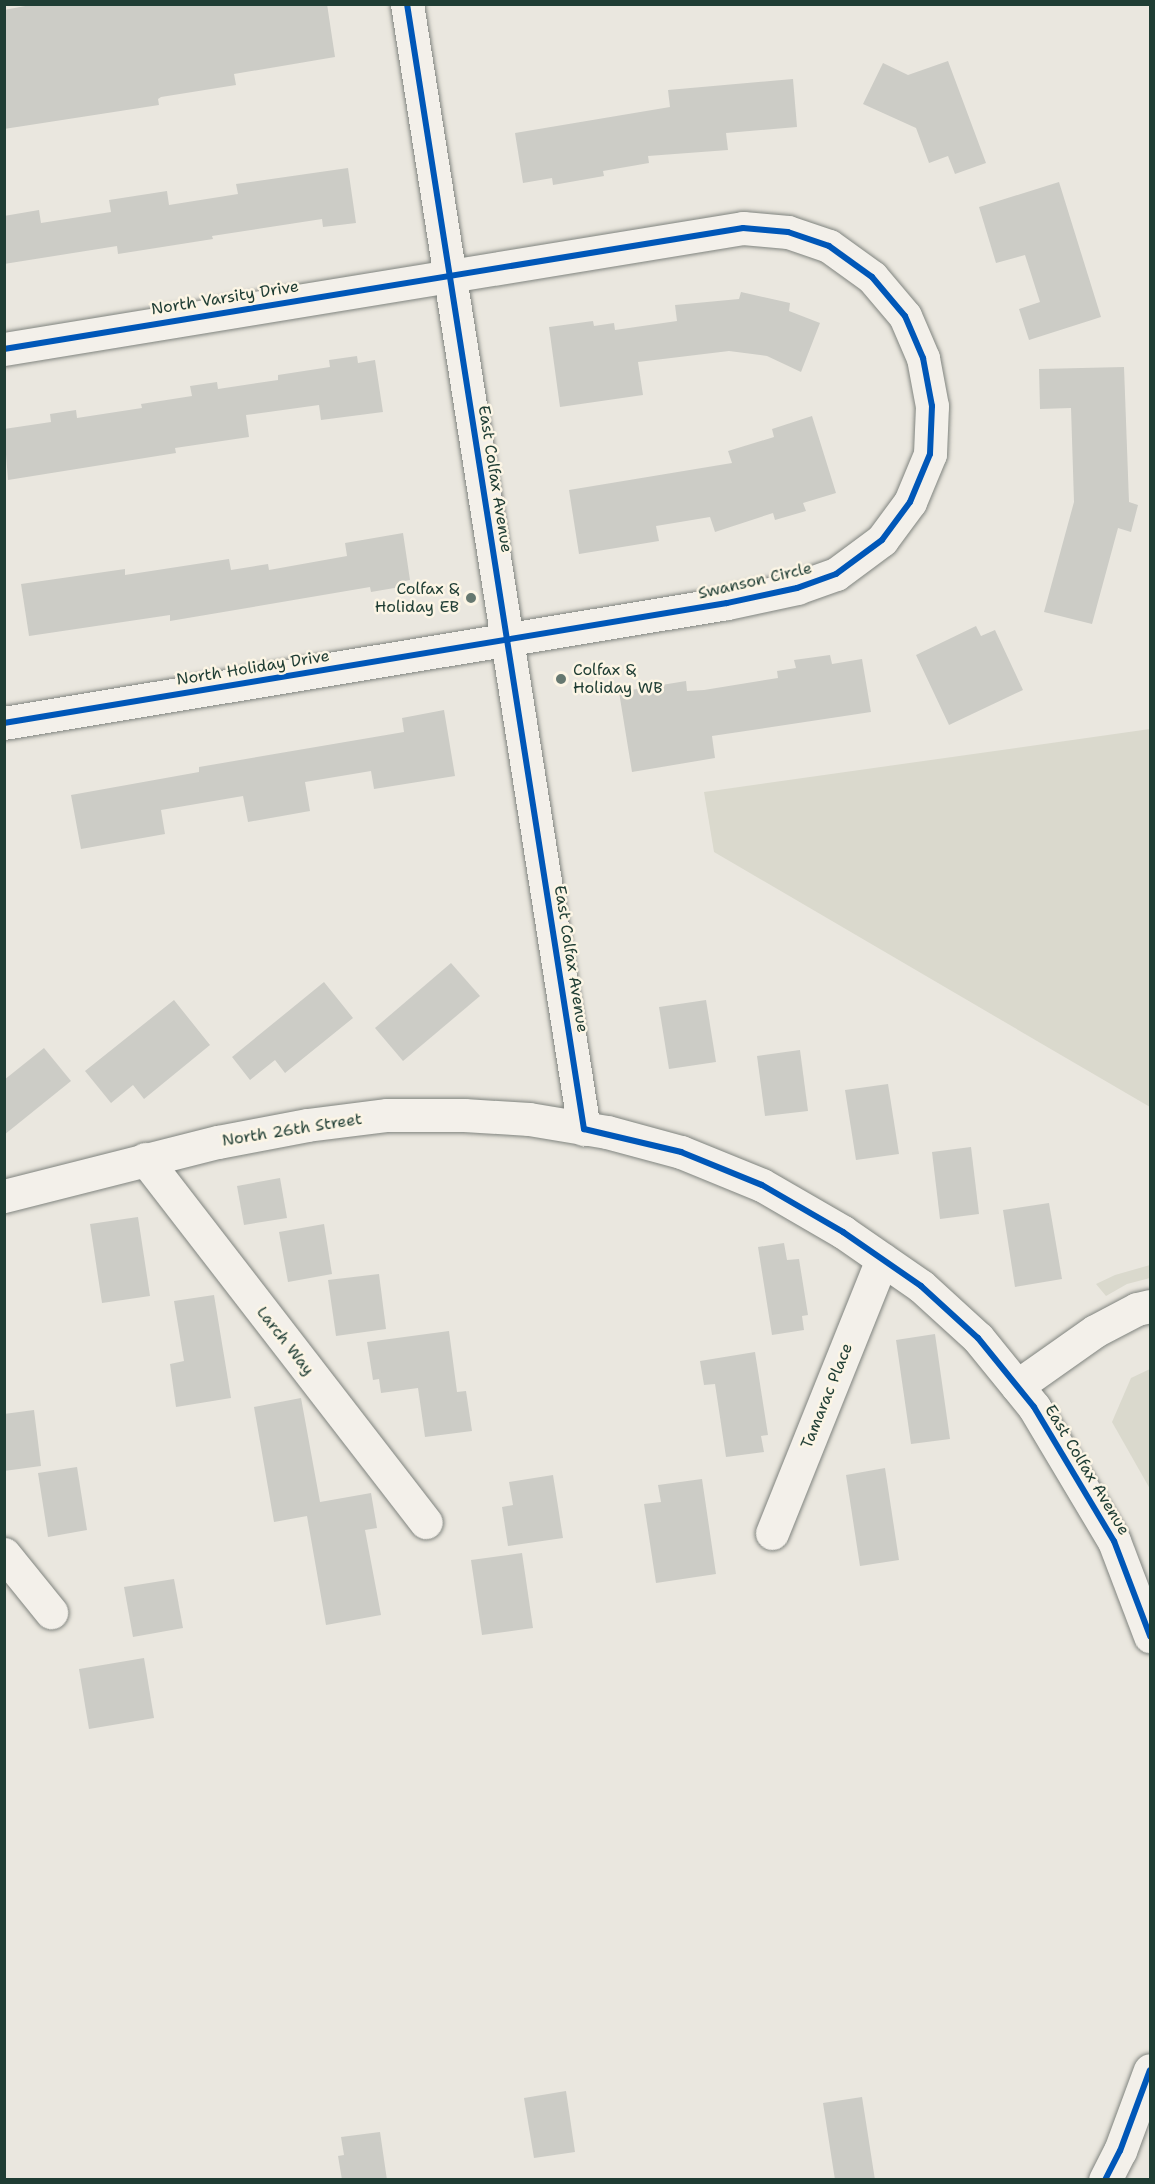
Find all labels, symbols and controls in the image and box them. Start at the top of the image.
street label: North Varsity Drive [150,277,300,319]
street label: East Colfax Avenue [474,404,516,554]
street label: Swanson Circle [696,559,814,603]
place label: Colfax & Holiday EB [375,579,459,617]
marker: Colfax & Holiday EB [464,591,478,605]
street label: North Holiday Drive [175,646,331,690]
place label: Colfax & Holiday WB [573,660,663,698]
marker: Colfax & Holiday WB [554,672,568,686]
street label: East Colfax Avenue [550,884,592,1034]
street label: North 26th Street [221,1109,363,1151]
street label: Larch Way [252,1303,318,1379]
street label: Tamarac Place [797,1340,857,1452]
street label: East Colfax Avenue [1040,1401,1134,1539]

